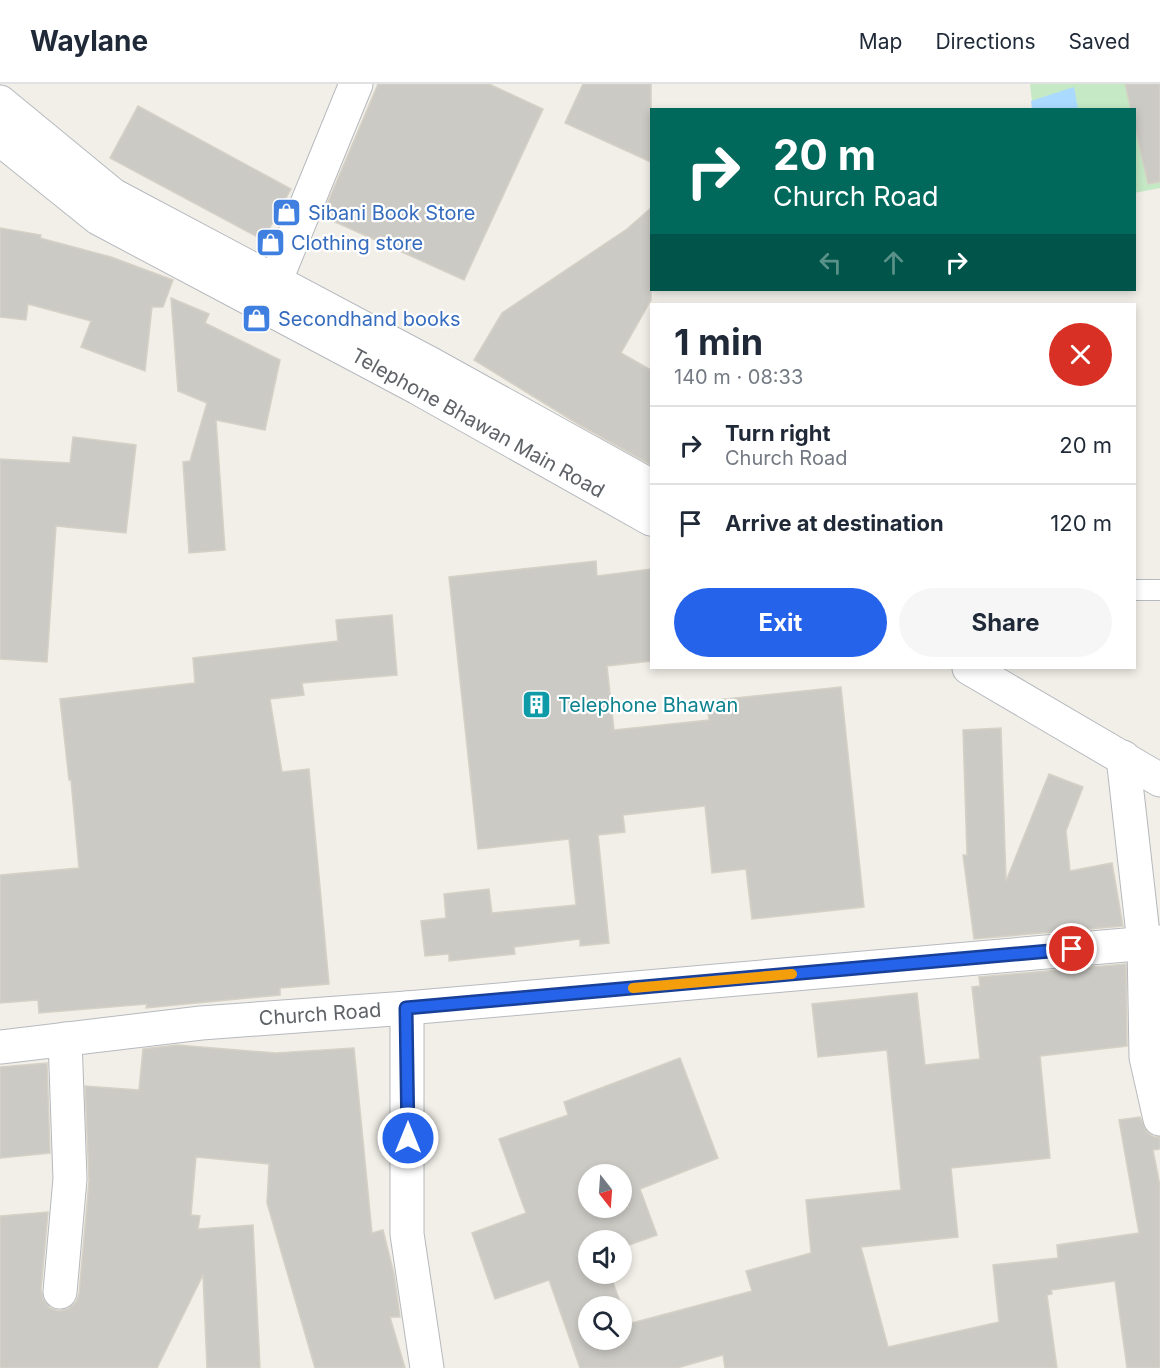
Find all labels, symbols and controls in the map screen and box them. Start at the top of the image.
text: Waylane [30,24,148,58]
text: Map [859,29,902,54]
text: Directions [935,29,1036,54]
text: Saved [1069,29,1130,54]
text: 20 m [773,129,876,180]
icon: right [674,132,752,210]
text: Church Road [773,180,938,213]
shop icon: Sibani Book Store [271,197,303,229]
place label: Sibani Book Store [308,201,475,225]
shop icon: Clothing store [254,227,286,259]
place label: Clothing store [291,231,423,255]
icon: left [814,246,847,279]
icon: ahead [877,246,910,279]
icon: right [940,246,973,279]
shop icon: Secondhand books [241,303,273,335]
place label: Secondhand books [278,307,460,331]
text: 1 min [674,320,763,364]
button: close [1049,323,1112,386]
street label: Telephone Bhawan Main Road [347,343,609,503]
text: 140 m · 08:33 [674,365,803,389]
text: Turn right [725,420,831,446]
icon: right [674,429,707,462]
text: 20 m [1059,432,1112,458]
text: Church Road [725,446,848,470]
icon: arrive [674,507,707,540]
text: Arrive at destination [725,510,944,536]
text: 120 m [1050,510,1112,536]
button: Exit [674,588,887,657]
button: Share [899,588,1112,657]
building icon: Telephone Bhawan [521,689,553,721]
place label: Telephone Bhawan [558,693,738,717]
pin [1046,923,1097,974]
icon: arrive [1055,932,1088,965]
street label: Church Road [258,998,382,1030]
position arrow [376,1106,440,1170]
north arrow [578,1164,632,1218]
map controls [578,1164,632,1350]
button: sound [578,1230,632,1284]
button: search [578,1296,632,1350]

